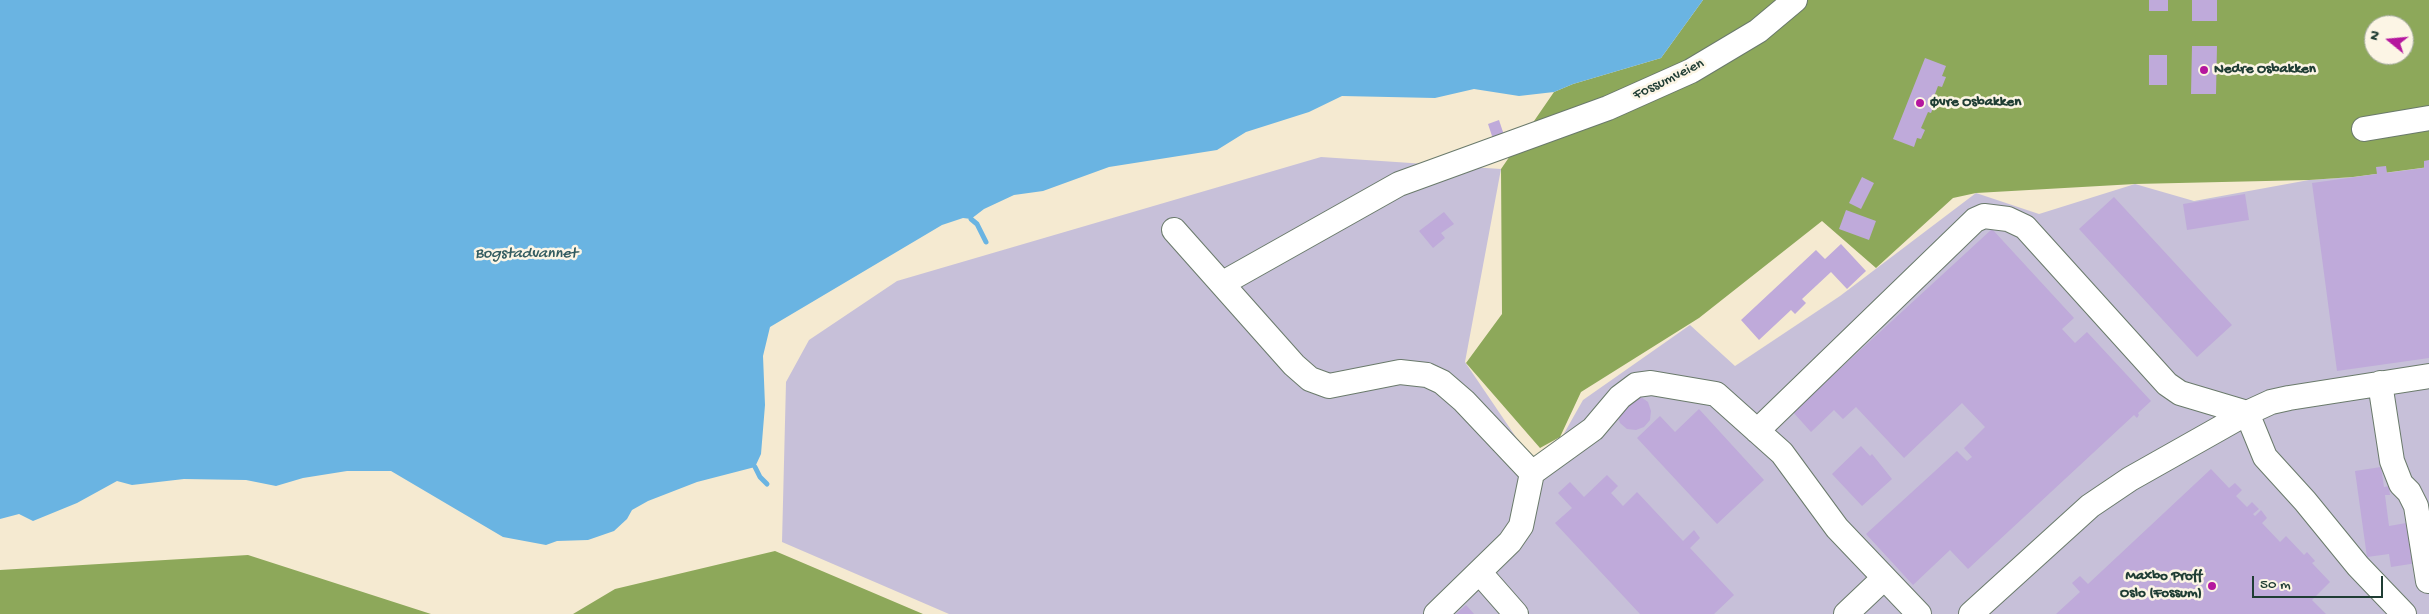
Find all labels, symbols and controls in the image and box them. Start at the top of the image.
north arrow [2364,15,2414,65]
text: N [2366,29,2385,43]
street label: Fossumveien [1631,55,1707,105]
place label: Nedre Osbakken [2214,61,2316,79]
marker: Nedre Osbakken [2198,64,2210,76]
place label: Øvre Osbakken [1930,94,2021,112]
marker: Øvre Osbakken [1914,97,1926,109]
water label: Bogstadvannet [475,245,577,265]
scale bar [2254,566,2385,598]
place label: Maxbo Proff Oslo (Fossum) [2120,568,2202,603]
text: 50 m [2260,576,2291,594]
marker: Maxbo Proff Oslo (Fossum) [2206,580,2218,592]

